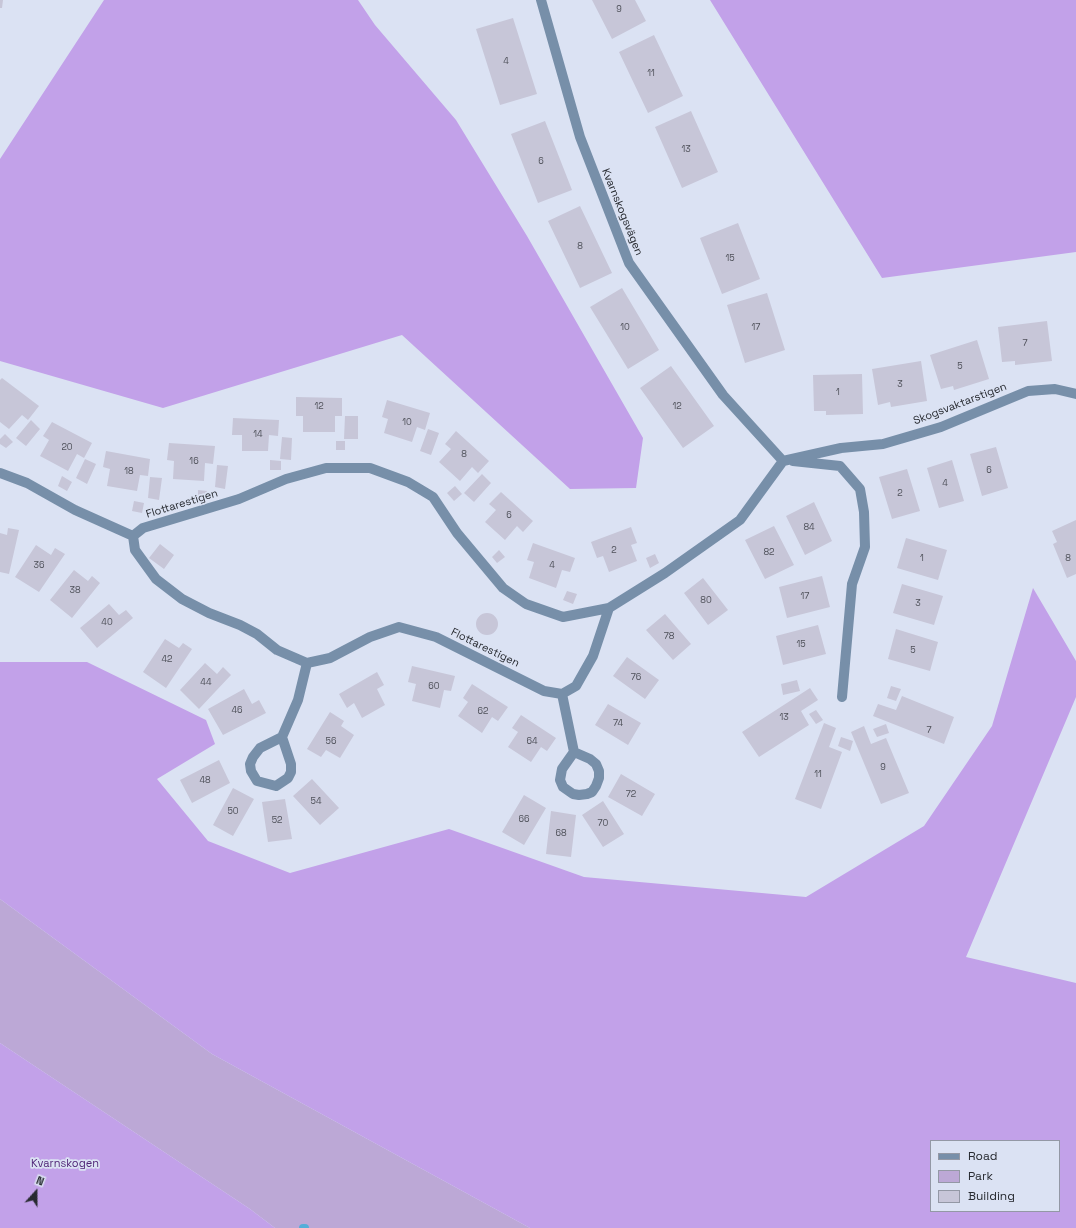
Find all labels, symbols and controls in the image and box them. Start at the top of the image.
house number: 9 [616,5,622,15]
house number: 4 [503,57,509,67]
house number: 11 [647,69,655,79]
house number: 13 [681,145,691,155]
house number: 6 [538,157,544,167]
street label: Kvarnskogsvägen [599,167,645,257]
house number: 8 [577,242,583,252]
house number: 15 [725,254,735,264]
house number: 10 [620,323,630,333]
house number: 17 [752,323,760,333]
house number: 7 [1022,339,1028,349]
house number: 5 [957,362,963,372]
house number: 3 [897,380,903,390]
street label: Skogsvaktarstigen [911,380,1009,428]
house number: 1 [836,388,840,398]
house number: 12 [314,402,324,412]
house number: 12 [672,402,682,412]
house number: 10 [402,418,412,428]
house number: 14 [253,430,263,440]
house number: 20 [61,443,73,453]
house number: 8 [461,450,467,460]
house number: 16 [189,457,199,467]
house number: 6 [986,466,992,476]
house number: 18 [124,467,134,477]
house number: 4 [942,479,948,489]
street label: Flottarestigen [144,487,220,521]
house number: 2 [897,489,903,499]
house number: 6 [506,511,512,521]
house number: 84 [803,523,815,533]
house number: 2 [611,546,617,556]
house number: 82 [763,548,775,558]
house number: 1 [920,554,924,564]
house number: 8 [1065,554,1071,564]
house number: 36 [34,561,44,571]
house number: 4 [549,561,555,571]
house number: 38 [69,586,81,596]
house number: 17 [801,592,809,602]
house number: 80 [700,596,712,606]
house number: 3 [915,599,921,609]
house number: 40 [101,618,113,628]
street label: Flottarestigen [449,626,521,670]
house number: 78 [664,632,674,642]
house number: 15 [796,640,806,650]
house number: 5 [910,646,916,656]
house number: 42 [161,655,173,665]
house number: 76 [631,673,641,683]
house number: 44 [200,678,212,688]
house number: 60 [428,682,440,692]
house number: 46 [231,706,243,716]
house number: 62 [478,707,488,717]
house number: 13 [779,713,789,723]
house number: 74 [613,719,623,729]
house number: 7 [926,726,932,736]
house number: 56 [326,737,336,747]
house number: 64 [526,737,538,747]
house number: 9 [880,763,886,773]
house number: 11 [814,770,822,780]
house number: 48 [199,776,211,786]
house number: 72 [626,790,636,800]
house number: 54 [310,797,322,807]
house number: 50 [227,807,239,817]
house number: 66 [518,815,530,825]
house number: 52 [272,816,282,826]
house number: 70 [598,819,608,829]
house number: 68 [555,829,567,839]
legend [930,1140,1060,1212]
text: Road [968,1148,997,1164]
park label: Kvarnskogen [31,1157,99,1171]
text: Park [968,1168,993,1184]
north arrow [16,1172,56,1212]
text: N [34,1173,46,1189]
text: Building [968,1188,1015,1204]

